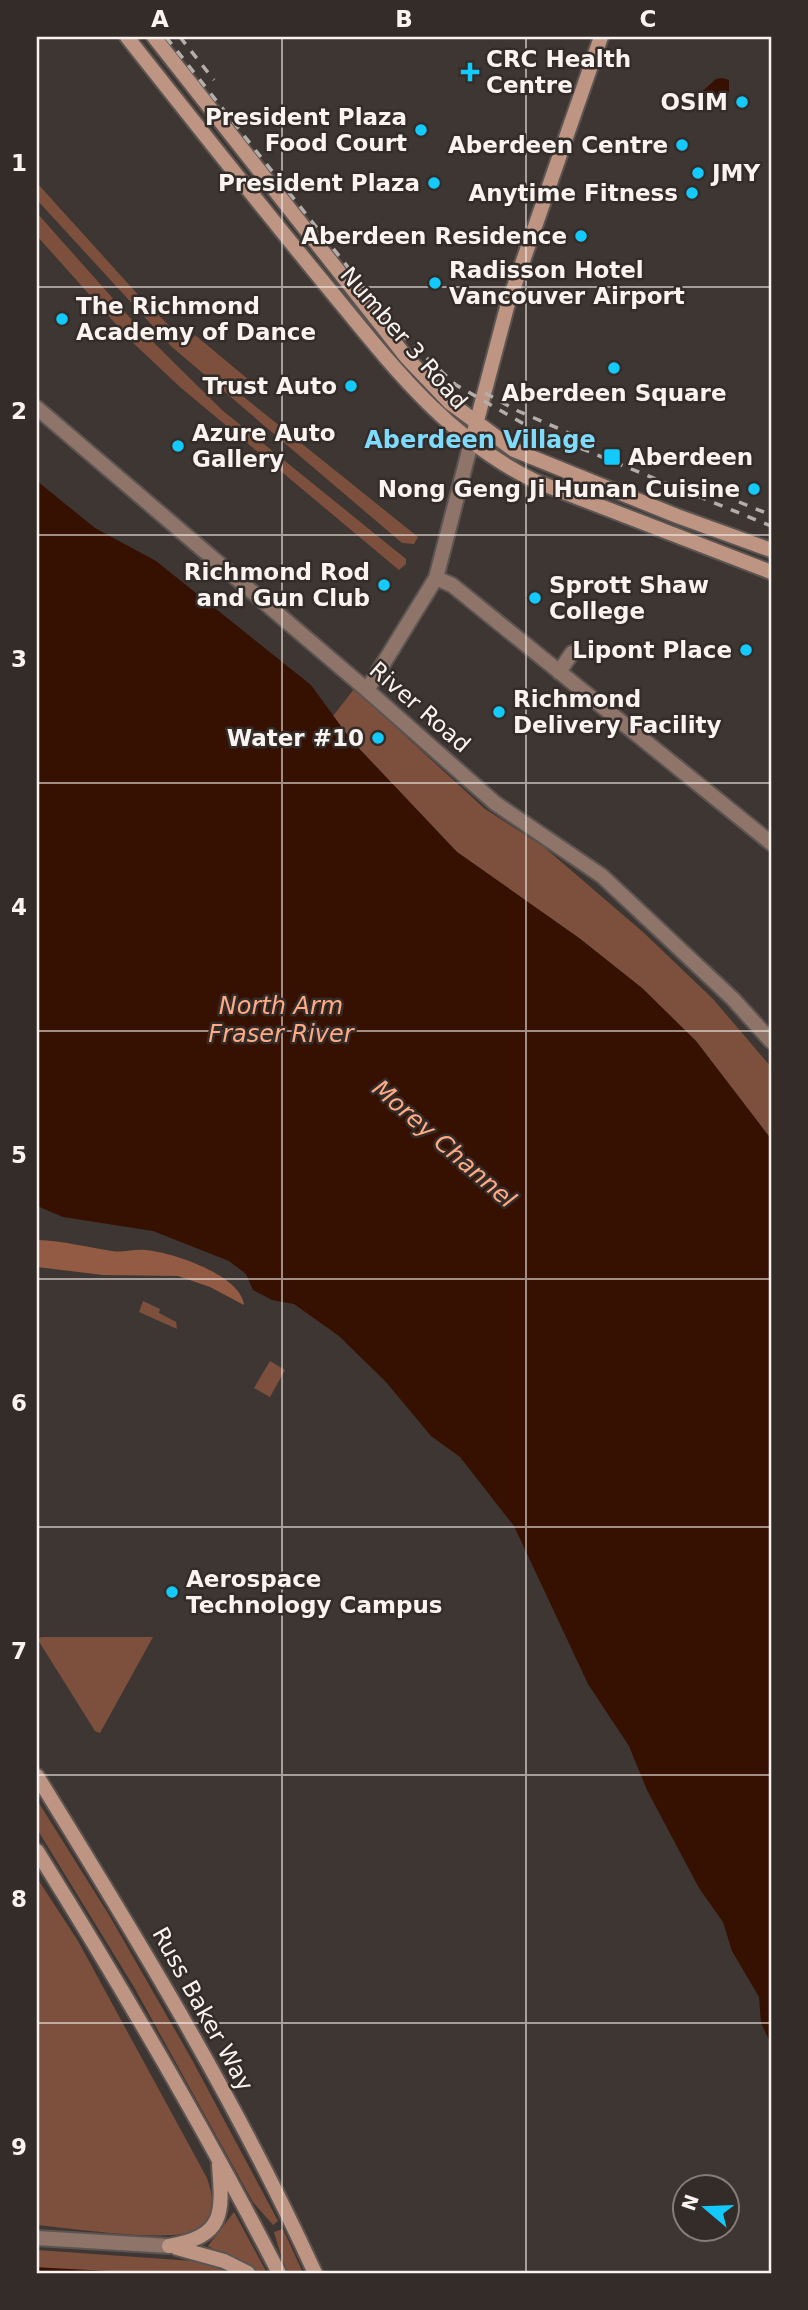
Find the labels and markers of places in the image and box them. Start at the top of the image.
place label: CRC Health Centre [486,46,631,98]
marker: CRC Health Centre [460,62,480,82]
place label: OSIM [660,89,728,115]
marker: OSIM [734,94,750,110]
place label: President Plaza Food Court [205,104,407,156]
marker: President Plaza Food Court [413,122,429,138]
place label: Aberdeen Centre [448,132,668,158]
marker: Aberdeen Centre [674,137,690,153]
place label: JMY [710,160,760,186]
marker: JMY [690,165,706,181]
place label: President Plaza [218,170,420,196]
marker: President Plaza [426,175,442,191]
place label: Anytime Fitness [468,180,678,206]
marker: Anytime Fitness [684,185,700,201]
place label: Aberdeen Residence [301,223,567,249]
marker: Aberdeen Residence [573,228,589,244]
place label: Radisson Hotel Vancouver Airport [449,257,685,309]
marker: Radisson Hotel Vancouver Airport [427,275,443,291]
place label: The Richmond Academy of Dance [76,293,316,345]
marker: The Richmond Academy of Dance [54,311,70,327]
marker: Aberdeen Square [606,360,622,376]
place label: Trust Auto [202,373,337,399]
marker: Trust Auto [343,378,359,394]
place label: Aberdeen Square [501,380,727,406]
place label: Azure Auto Gallery [192,420,335,472]
marker: Azure Auto Gallery [170,438,186,454]
place label: Aberdeen [628,444,753,470]
marker: Aberdeen [602,447,622,467]
place label: Nong Geng Ji Hunan Cuisine [378,476,740,502]
marker: Nong Geng Ji Hunan Cuisine [746,481,762,497]
place label: Richmond Rod and Gun Club [184,559,370,611]
place label: Sprott Shaw College [549,572,709,624]
marker: Richmond Rod and Gun Club [376,577,392,593]
marker: Sprott Shaw College [527,590,543,606]
place label: Lipont Place [572,637,732,663]
marker: Lipont Place [738,642,754,658]
place label: Richmond Delivery Facility [513,686,722,738]
marker: Richmond Delivery Facility [491,704,507,720]
place label: Water #10 [227,725,364,751]
marker: Water #10 [370,730,386,746]
place label: Aerospace Technology Campus [186,1566,442,1618]
marker: Aerospace Technology Campus [164,1584,180,1600]

